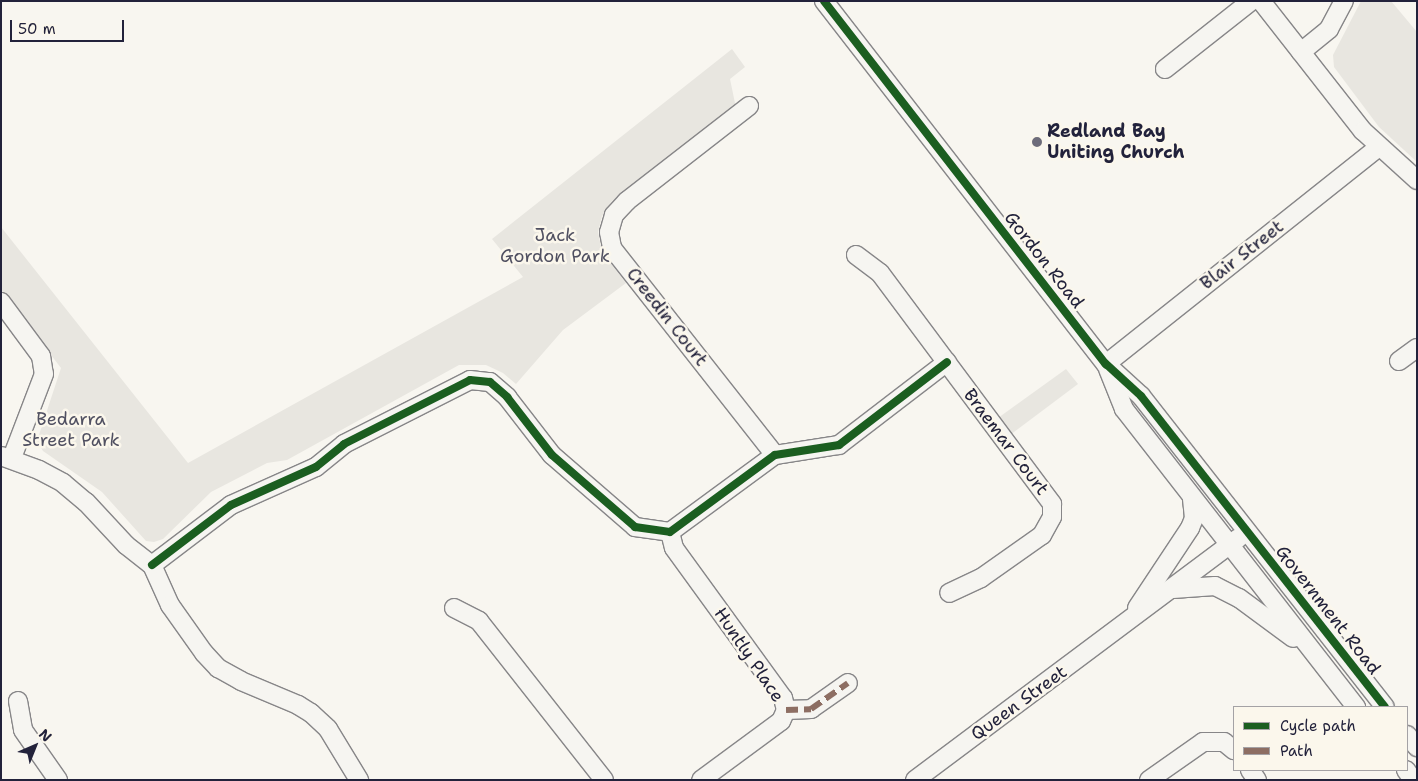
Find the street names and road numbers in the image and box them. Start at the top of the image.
street label: Gordon Road [1000,207,1088,313]
street label: Blair Street [1196,216,1288,294]
street label: Creedin Court [622,264,712,370]
street label: Braemar Court [959,385,1053,499]
street label: Government Road [1271,541,1385,679]
street label: Huntly Place [709,604,789,706]
street label: Queen Street [967,661,1071,745]

